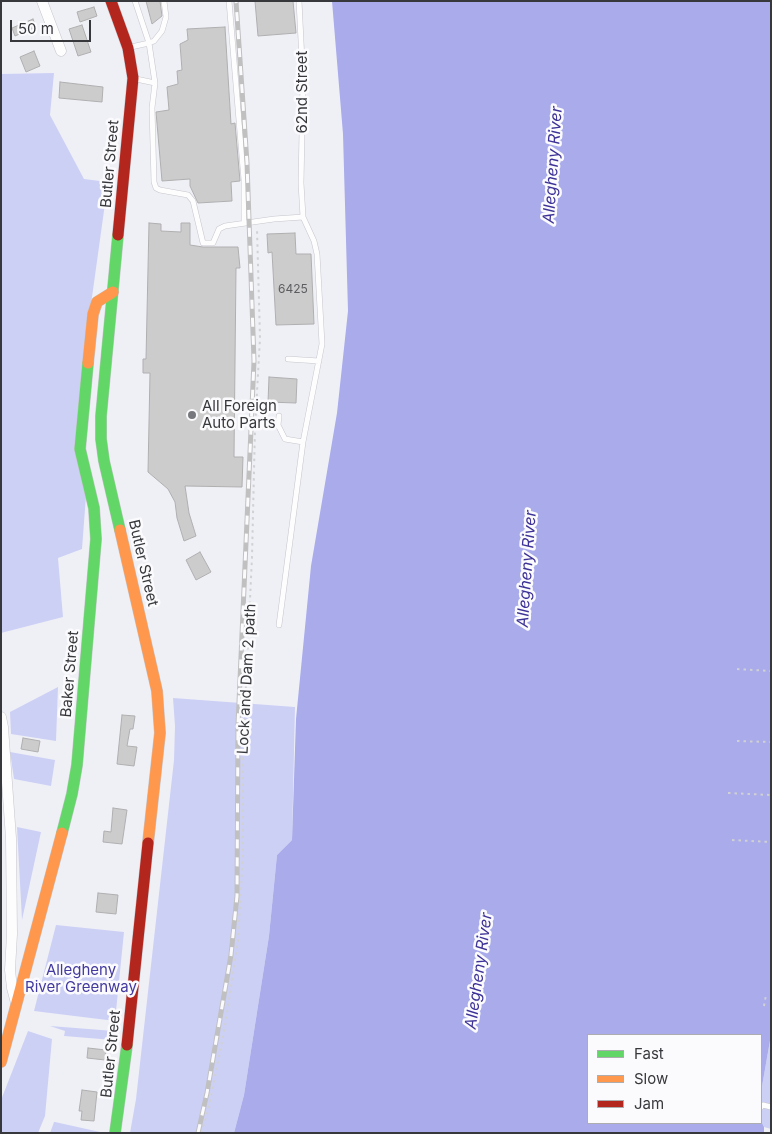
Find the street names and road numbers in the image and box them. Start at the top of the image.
street label: 62nd Street [293,50,311,134]
street label: Butler Street [97,119,123,209]
street label: Butler Street [124,518,162,608]
street label: Lock and Dam 2 path [234,603,260,755]
street label: Baker Street [57,630,83,718]
street label: Butler Street [97,1009,125,1099]

